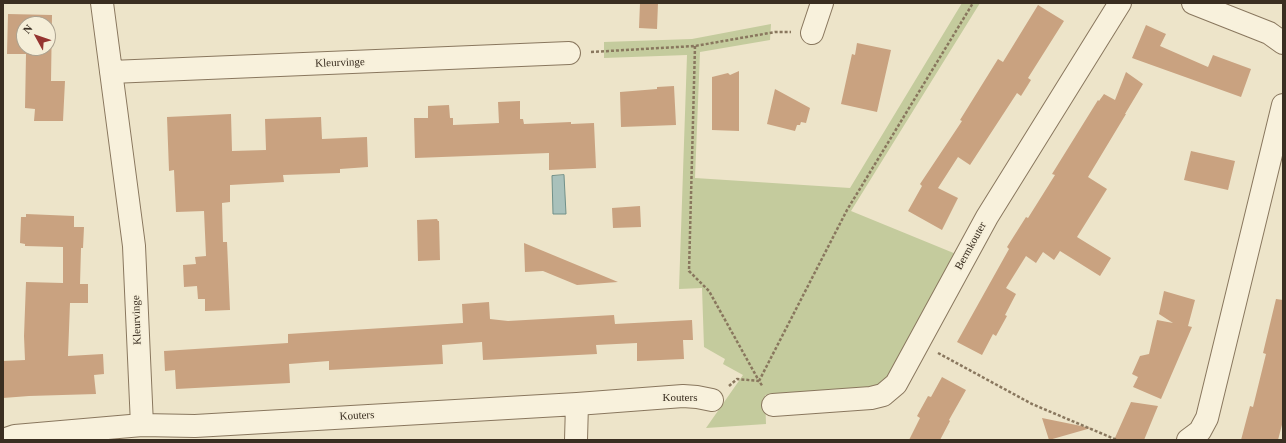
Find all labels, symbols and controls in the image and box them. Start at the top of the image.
north arrow [16,16,56,56]
text: N [20,22,35,36]
street label: Kleurvinge [315,56,365,70]
street label: Bermkouter [952,220,990,272]
street label: Kleurvinge [130,295,144,345]
street label: Kouters [663,391,697,405]
street label: Kouters [339,408,375,424]

